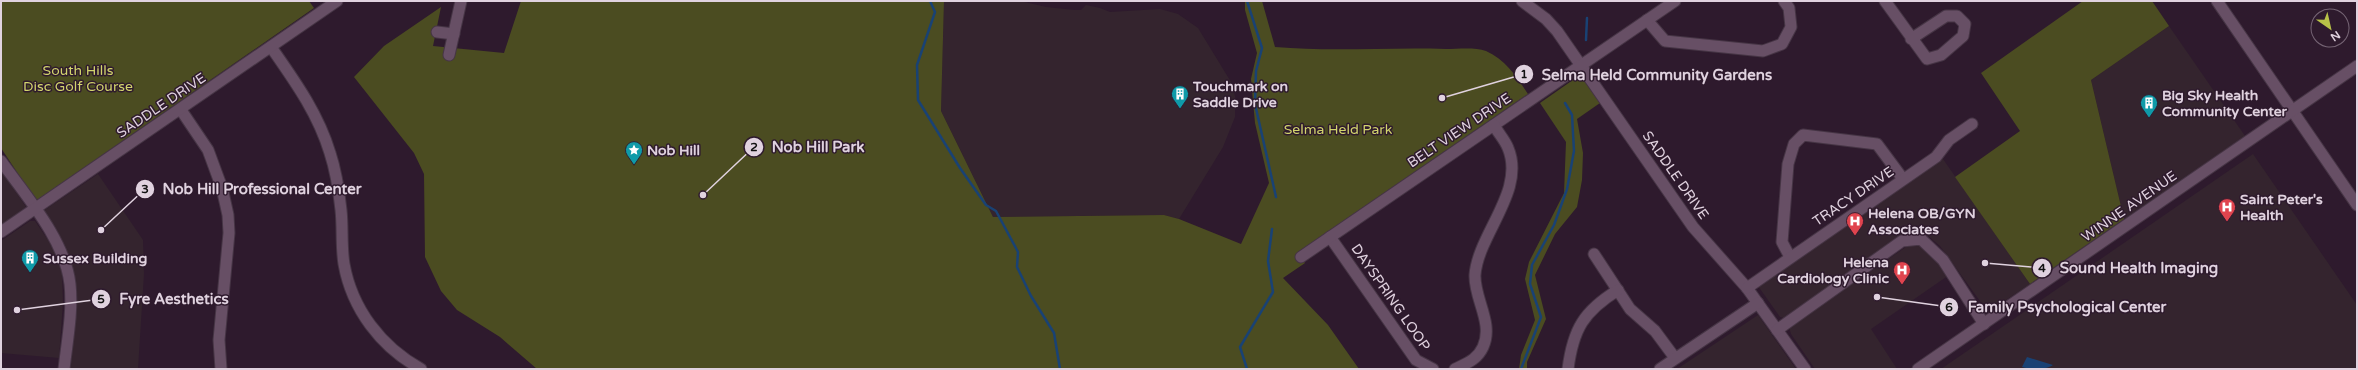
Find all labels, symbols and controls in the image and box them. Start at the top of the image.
north arrow [2310,8,2350,48]
text: N [2328,28,2343,44]
callout: Selma Held Community Gardens [1514,61,1780,88]
park label: South Hills Disc Golf Course [23,62,133,95]
text: Selma Held Community Gardens [1542,66,1772,85]
text: 1 [1520,67,1528,81]
street label: SADDLE DRIVE [113,69,209,142]
place label: Touchmark on Saddle Drive [1192,78,1288,111]
building icon: Touchmark on Saddle Drive [1170,84,1190,109]
place label: Big Sky Health Community Center [2162,87,2288,120]
street label: BELT VIEW DRIVE [1404,89,1514,171]
building icon: Big Sky Health Community Center [2139,93,2159,118]
park label: Selma Held Park [1284,121,1393,138]
street label: SADDLE DRIVE [1639,128,1712,223]
callout: Nob Hill Park [744,134,873,161]
text: Nob Hill Park [772,138,864,156]
place icon: Nob Hill [624,140,644,165]
text: 2 [750,140,758,154]
place label: Nob Hill [647,142,700,159]
street label: TRACY DRIVE [1809,163,1897,230]
street label: WINNE AVENUE [2078,167,2180,246]
callout: Nob Hill Professional Center [135,175,370,202]
text: Nob Hill Professional Center [163,180,362,198]
text: 3 [141,182,149,196]
place label: Saint Peter's Health [2240,191,2323,224]
hospital icon: Saint Peter's Health [2217,197,2237,222]
place label: Helena OB/GYN Associates [1868,205,1976,238]
hospital icon: Helena OB/GYN Associates [1845,211,1865,236]
street label: DAYSPRING LOOP [1347,241,1434,354]
building icon: Sussex Building [20,248,40,273]
place label: Sussex Building [43,250,147,267]
place label: Helena Cardiology Clinic [1777,254,1890,287]
callout: Sound Health Imaging [2032,254,2226,281]
text: Sound Health Imaging [2060,259,2218,278]
hospital icon: Helena Cardiology Clinic [1892,260,1912,285]
text: 4 [2038,261,2046,275]
callout: Fyre Aesthetics [91,285,236,312]
text: Fyre Aesthetics [119,290,229,309]
text: 5 [97,292,105,306]
callout: Family Psychological Center [1939,293,2174,320]
text: Family Psychological Center [1968,298,2167,317]
text: 6 [1945,300,1953,314]

